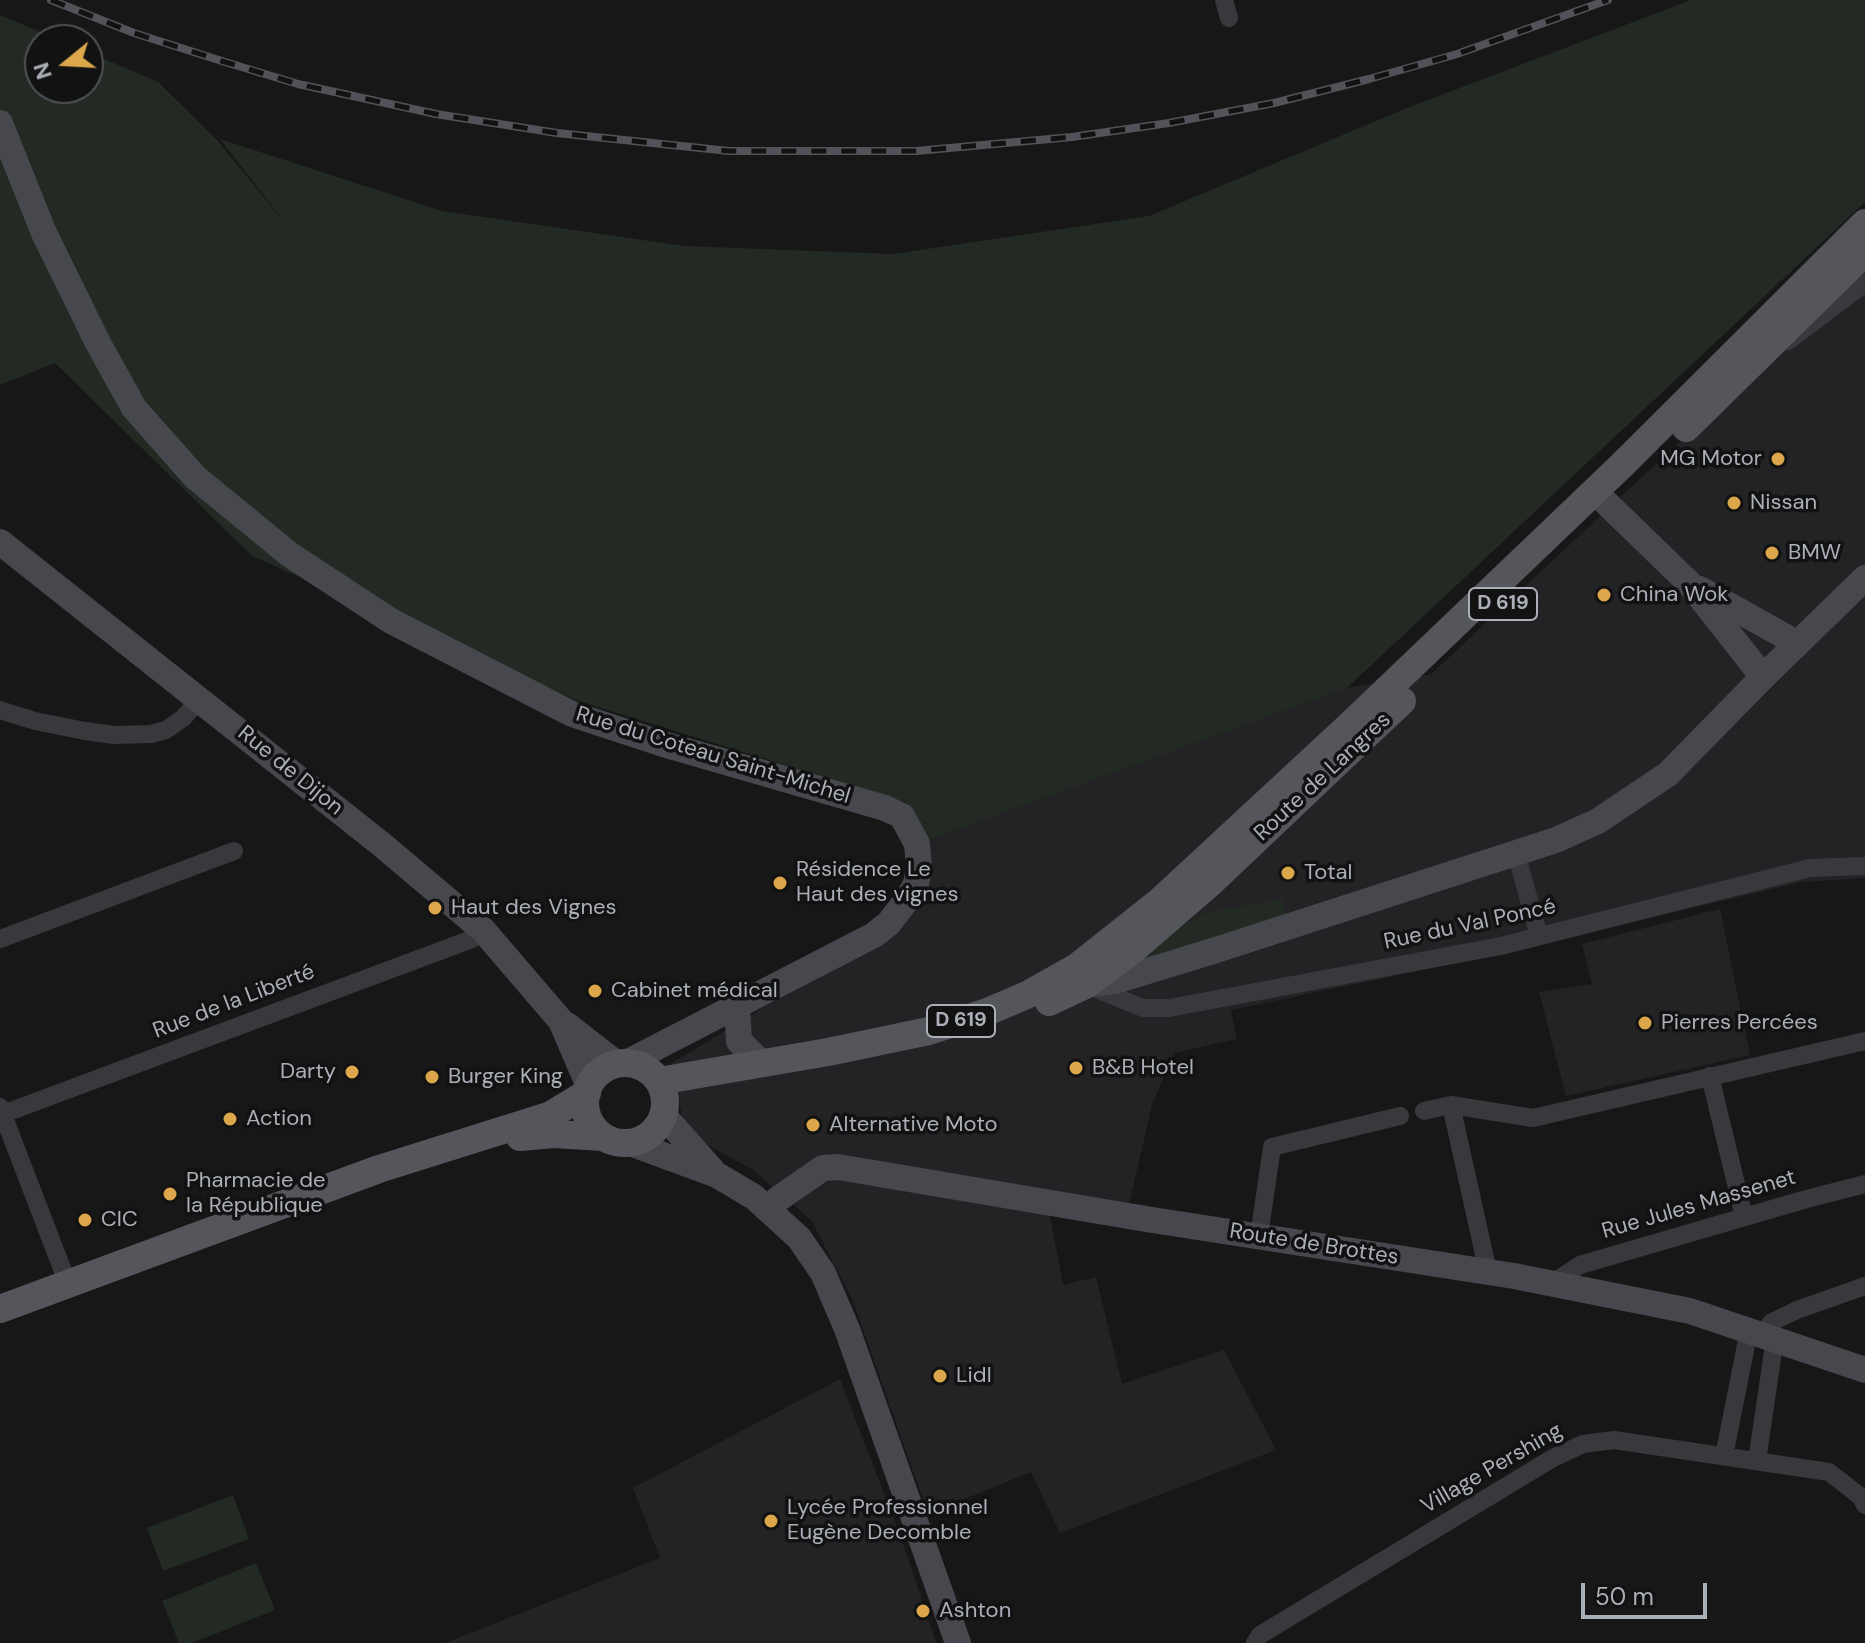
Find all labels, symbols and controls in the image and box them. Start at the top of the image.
north arrow [24,24,104,104]
text: N [26,59,59,83]
place label: MG Motor [1660,446,1762,472]
marker: MG Motor [1769,450,1787,468]
place label: Nissan [1750,490,1817,516]
marker: Nissan [1725,494,1743,512]
place label: BMW [1788,540,1841,566]
marker: BMW [1763,544,1781,562]
place label: China Wok [1620,582,1728,608]
marker: China Wok [1595,586,1613,604]
road number: D 619 [1469,588,1537,620]
street label: Rue du Coteau Saint-Michel [573,702,853,810]
street label: Route de Langres [1249,707,1397,847]
street label: Rue de Dijon [232,721,348,821]
place label: Résidence Le Haut des vignes [796,857,959,908]
place label: Total [1304,860,1352,886]
marker: Total [1279,864,1297,882]
marker: Résidence Le Haut des vignes [771,874,789,892]
street label: Rue du Val Poncé [1381,894,1559,956]
place label: Haut des Vignes [451,895,617,921]
marker: Haut des Vignes [426,899,444,917]
street label: Rue de la Liberté [149,959,319,1045]
place label: Cabinet médical [611,978,778,1004]
marker: Cabinet médical [586,982,604,1000]
road number: D 619 [927,1005,995,1037]
place label: Pierres Percées [1661,1010,1818,1036]
marker: Pierres Percées [1636,1014,1654,1032]
place label: B&B Hotel [1092,1055,1194,1081]
place label: Darty [280,1059,336,1085]
marker: B&B Hotel [1067,1059,1085,1077]
marker: Darty [343,1063,361,1081]
place label: Burger King [448,1064,563,1090]
marker: Burger King [423,1068,441,1086]
place label: Action [246,1106,312,1132]
marker: Action [221,1110,239,1128]
place label: Alternative Moto [829,1112,998,1138]
marker: Alternative Moto [804,1116,822,1134]
street label: Rue Jules Massenet [1599,1165,1799,1245]
place label: Pharmacie de la République [186,1168,326,1220]
marker: Pharmacie de la République [161,1185,179,1203]
place label: CIC [101,1207,138,1233]
marker: CIC [76,1211,94,1229]
street label: Route de Brottes [1228,1219,1400,1271]
place label: Lidl [956,1363,992,1389]
marker: Lidl [931,1367,949,1385]
street label: Village Pershing [1417,1418,1567,1520]
place label: Lycée Professionnel Eugène Decomble [787,1495,988,1546]
marker: Lycée Professionnel Eugène Decomble [762,1512,780,1530]
scale bar [1585,1567,1711,1617]
text: 50 m [1595,1581,1654,1612]
place label: Ashton [939,1598,1011,1624]
marker: Ashton [914,1602,932,1620]

